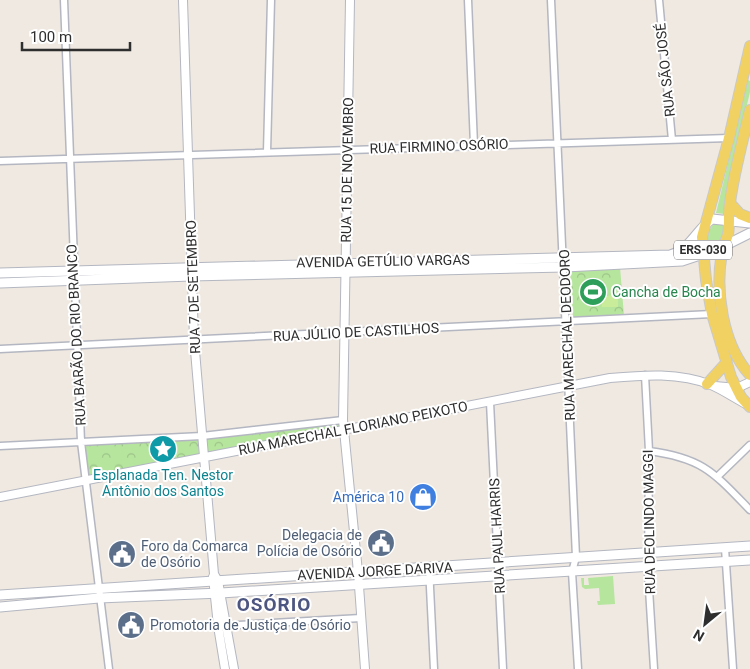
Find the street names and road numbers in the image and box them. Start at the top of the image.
street label: RUA SÃO JOSÉ [651,22,678,118]
street label: RUA 15 DE NOVEMBRO [338,97,356,243]
street label: RUA FIRMINO OSÓRIO [369,135,509,156]
street label: RUA 7 DE SETEMBRO [183,220,203,354]
road number: ERS-030 [674,240,732,260]
street label: RUA BARÃO DO RIO BRANCO [62,244,89,426]
street label: RUA MARECHAL DEODORO [556,249,578,421]
street label: AVENIDA GETÚLIO VARGAS [296,250,470,271]
street label: RUA JÚLIO DE CASTILHOS [273,319,439,344]
street label: RUA MARECHAL FLORIANO PEIXOTO [237,398,469,458]
street label: RUA DEOLINDO MAGGI [640,449,658,595]
street label: RUA PAUL HARRIS [486,478,508,594]
street label: AVENIDA JORGE DARIVA [297,559,453,583]

